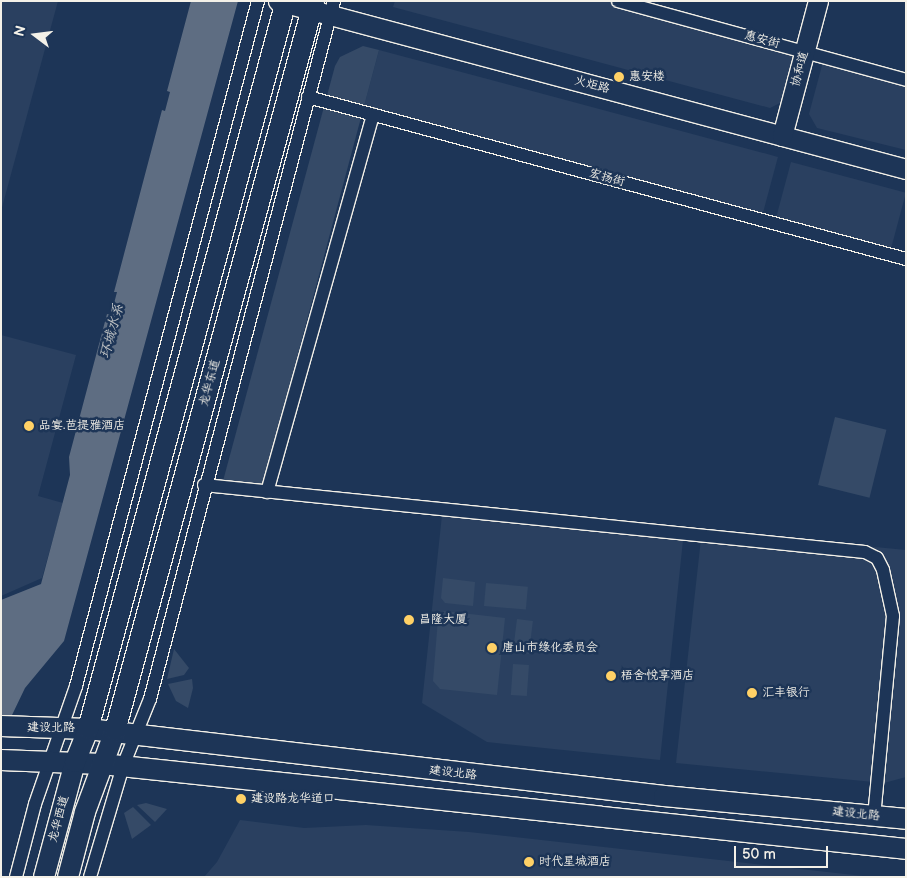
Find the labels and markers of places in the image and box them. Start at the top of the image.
place label: 惠安楼 [629,70,665,84]
marker: 惠安楼 [613,71,625,83]
place label: 品宴.芭提雅酒店 [39,419,125,433]
marker: 品宴.芭提雅酒店 [23,420,35,432]
place label: 昌隆大厦 [419,613,467,627]
marker: 昌隆大厦 [403,614,415,626]
place label: 唐山市绿化委员会 [502,641,598,655]
marker: 唐山市绿化委员会 [486,642,498,654]
place label: 梧舍·悦享酒店 [621,669,694,683]
marker: 梧舍·悦享酒店 [605,670,617,682]
place label: 汇丰银行 [762,686,810,700]
marker: 汇丰银行 [746,687,758,699]
place label: 建设路龙华道口 [251,792,335,806]
marker: 建设路龙华道口 [235,793,247,805]
place label: 时代星城酒店 [539,855,611,869]
marker: 时代星城酒店 [523,856,535,868]

